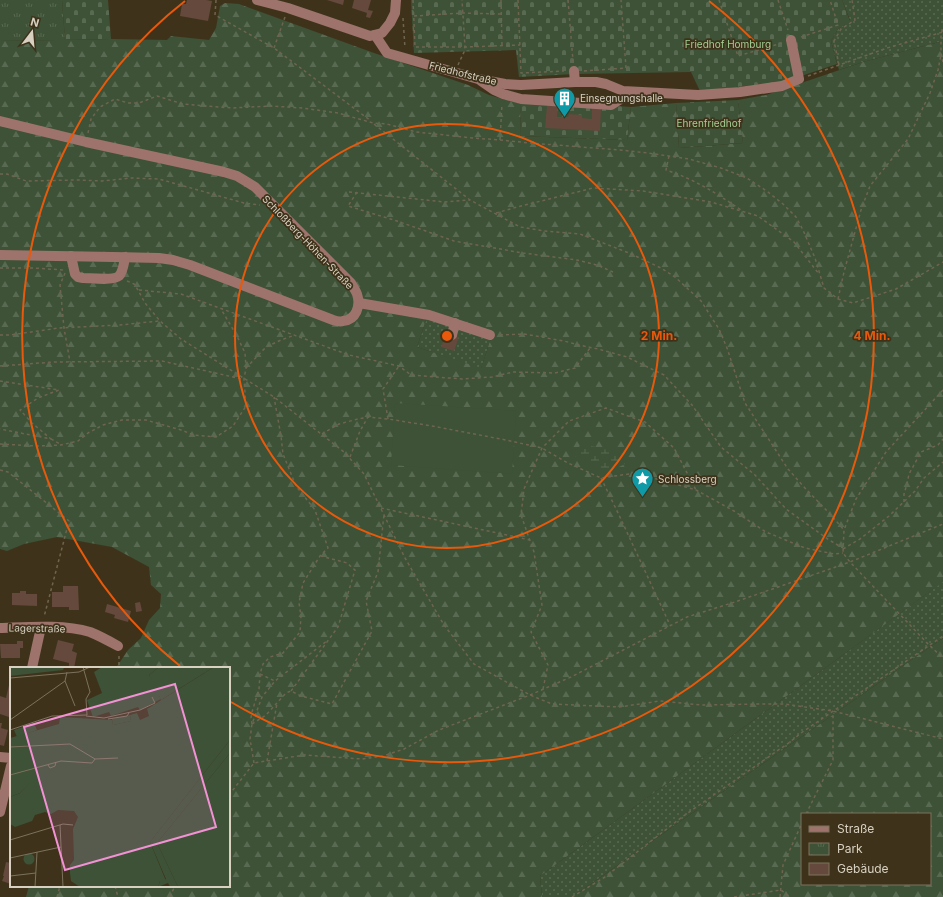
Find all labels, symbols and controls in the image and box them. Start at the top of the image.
north arrow [12,12,52,52]
text: N [29,15,41,30]
park label: Friedhof Homburg [685,38,771,50]
street label: Friedhofstraße [428,59,498,87]
building icon: Einsegnungshalle [551,85,577,118]
place label: Einsegnungshalle [580,92,663,104]
park label: Ehrenfriedhof [677,117,742,129]
street label: Schloßberg-Höhen-Straße [260,193,356,291]
text: 2 Min. [641,328,677,343]
text: 4 Min. [854,328,890,343]
centre of rings [440,329,454,343]
place icon: Schlossberg [629,466,655,499]
place label: Schlossberg [658,473,717,485]
street label: Lagerstraße [8,622,66,634]
inset map [10,667,230,887]
legend [801,813,931,885]
text: Straße [837,821,874,836]
text: Park [837,841,863,856]
text: Gebäude [837,861,889,876]

